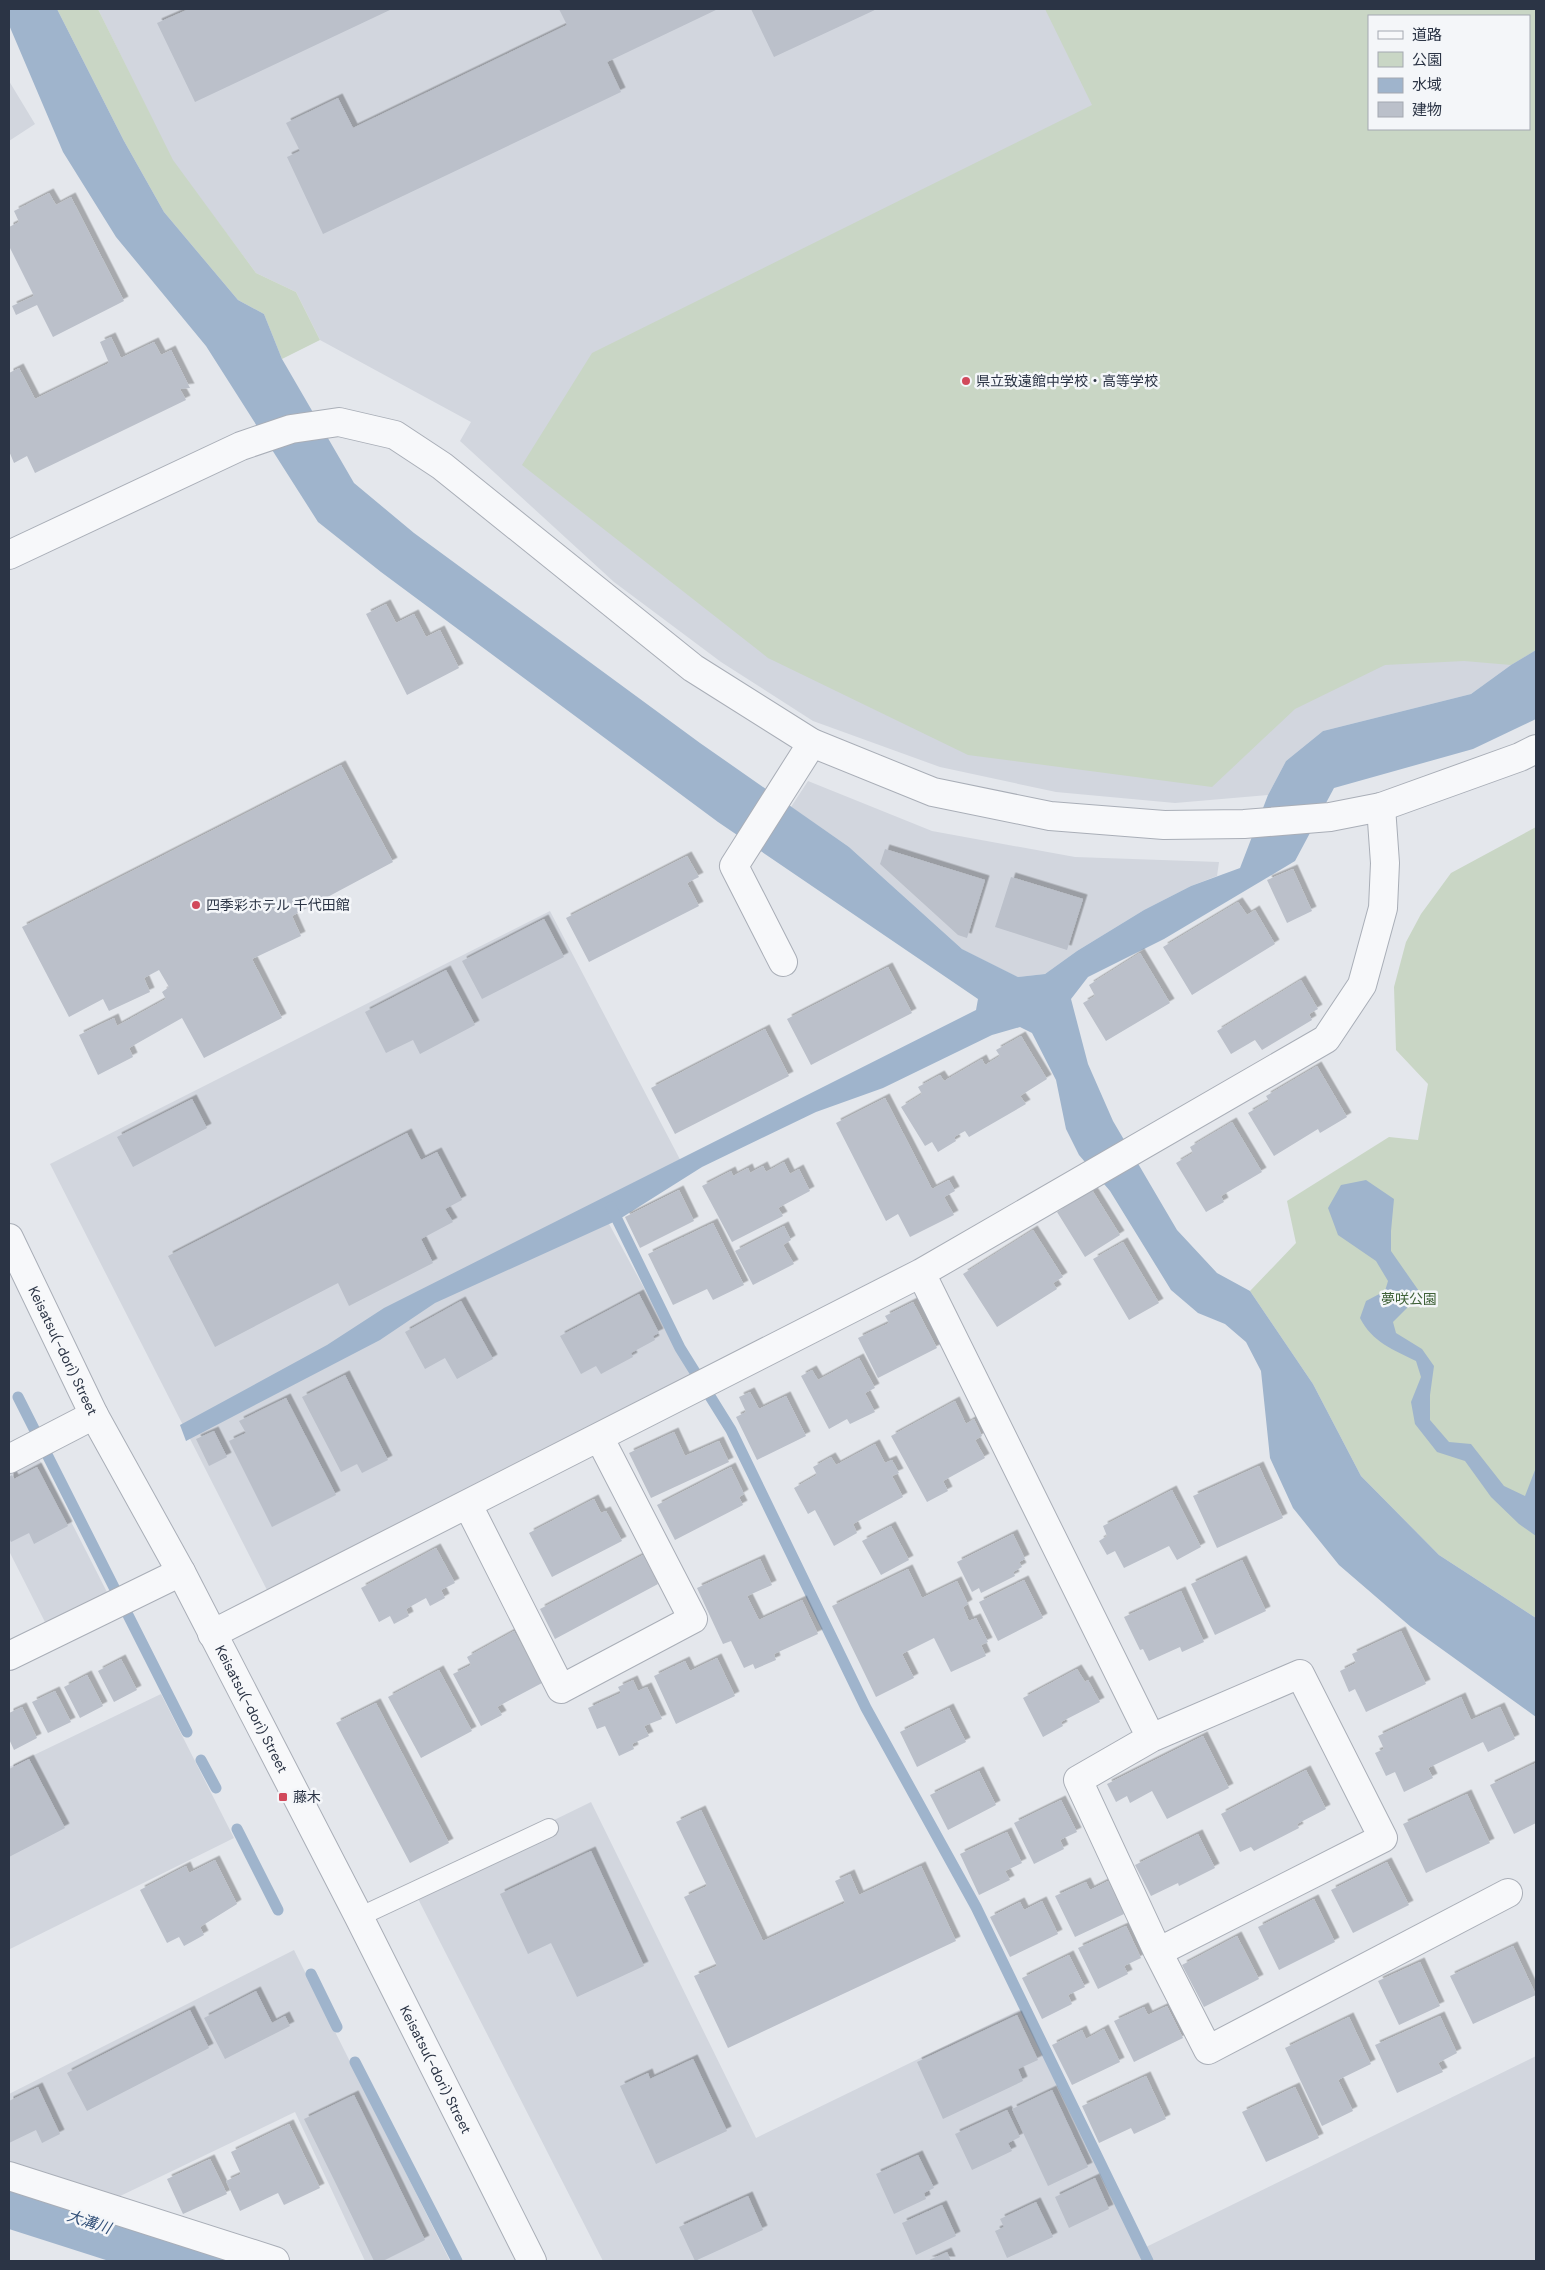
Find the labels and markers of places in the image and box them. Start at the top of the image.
place label: 県立致遠館中学校・高等学校 [976,372,1158,390]
marker: 県立致遠館中学校・高等学校 [960,375,972,387]
place label: 四季彩ホテル 千代田館 [206,896,350,914]
marker: 四季彩ホテル 千代田館 [190,899,202,911]
place label: 藤木 [293,1788,321,1806]
marker: 藤木 [277,1791,289,1803]

